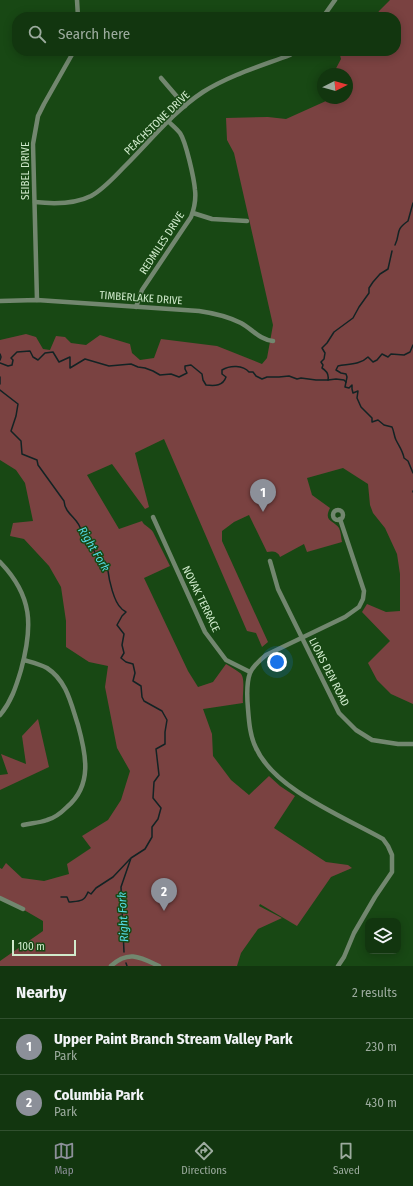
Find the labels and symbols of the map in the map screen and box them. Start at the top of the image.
north arrow [317,68,353,104]
street label: PEACHSTONE DRIVE [122,88,192,158]
street label: SEIBEL DRIVE [19,142,32,200]
street label: REDMILES DRIVE [137,209,187,277]
street label: TIMBERLAKE DRIVE [99,289,183,307]
pin: 1 [250,479,276,512]
water label: Right Fork [75,524,113,574]
street label: NOVAK TERRACE [179,564,223,634]
street label: LIONS DEN ROAD [306,636,352,708]
your location [267,652,287,672]
pin: 2 [151,878,177,911]
water label: Right Fork [115,892,131,942]
scale bar [12,938,76,957]

